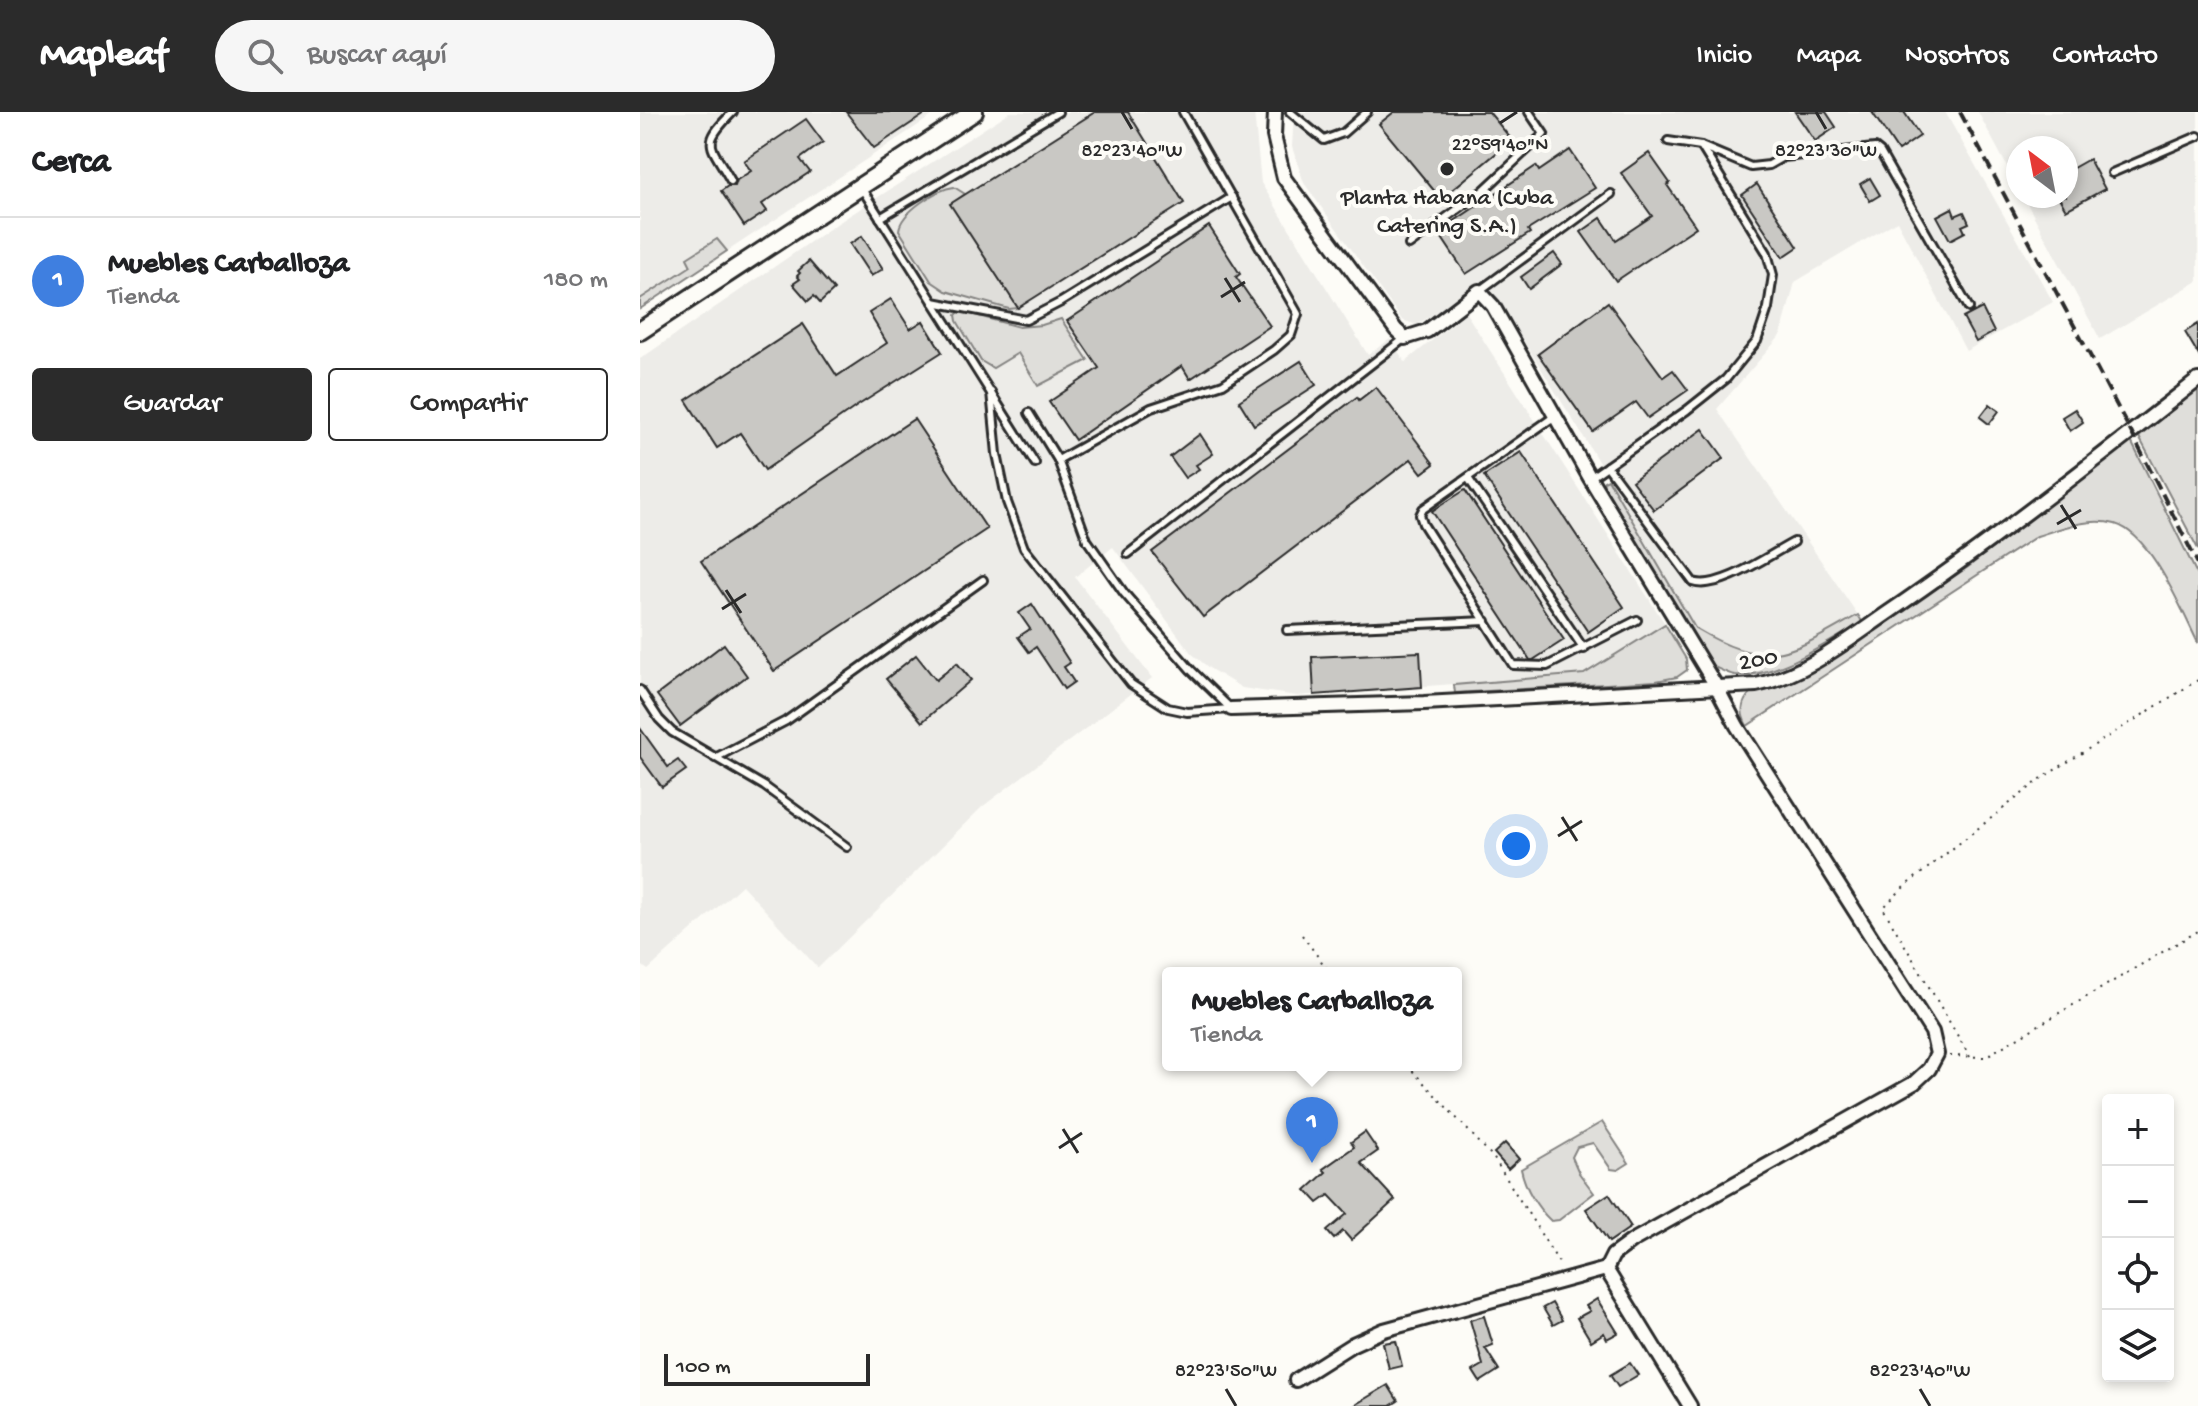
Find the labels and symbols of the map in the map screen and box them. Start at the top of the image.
text: 22°59'40"N [1452,135,1548,158]
north arrow [2006,136,2078,208]
text: 82°23'40"W [1081,141,1183,164]
text: 82°23'30"W [1775,141,1877,164]
marker: Planta Habana (Cuba Catering S.A.) [1438,160,1456,178]
place label: Planta Habana (Cuba Catering S.A.) [1340,185,1554,242]
street label: 200 [1737,643,1781,679]
your location [1496,826,1536,866]
pin: 1 [1286,1097,1338,1163]
scale bar [664,1350,870,1386]
text: 82°23'50"W [1175,1361,1277,1384]
text: 82°23'40"W [1869,1361,1971,1384]

